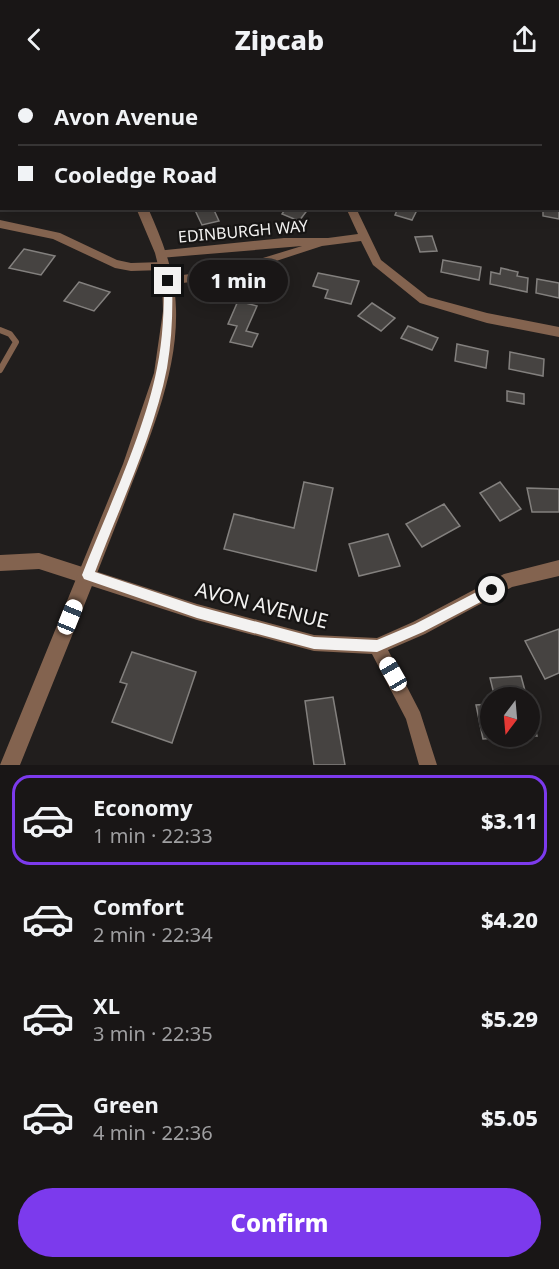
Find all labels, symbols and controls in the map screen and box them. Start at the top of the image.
text: Zipcab [235,21,324,58]
icon: back [18,23,51,56]
icon: share [508,23,541,56]
text: Avon Avenue [54,101,198,131]
text: Cooledge Road [54,159,217,189]
street label: EDINBURGH WAY [177,214,310,248]
callout: 1 min [189,260,288,302]
route end [154,267,181,294]
text: 1 min [211,267,266,294]
street label: AVON AVENUE [193,575,331,635]
route start [478,576,505,603]
car [55,597,85,637]
car [376,654,410,694]
north arrow [480,687,540,747]
map controls [480,687,540,747]
text: Economy [93,792,192,822]
icon: car [21,793,75,847]
text: $3.11 [481,805,538,835]
text: 1 min · 22:33 [93,822,213,849]
text: Comfort [93,891,184,921]
icon: car [21,892,75,946]
text: $4.20 [481,904,538,934]
text: 2 min · 22:34 [93,921,213,948]
text: XL [93,990,120,1020]
icon: car [21,991,75,1045]
text: $5.29 [481,1003,538,1033]
text: 3 min · 22:35 [93,1020,213,1047]
text: Green [93,1089,159,1119]
icon: car [21,1090,75,1144]
text: $5.05 [481,1102,538,1132]
text: 4 min · 22:36 [93,1119,213,1146]
button: Confirm [18,1188,541,1257]

